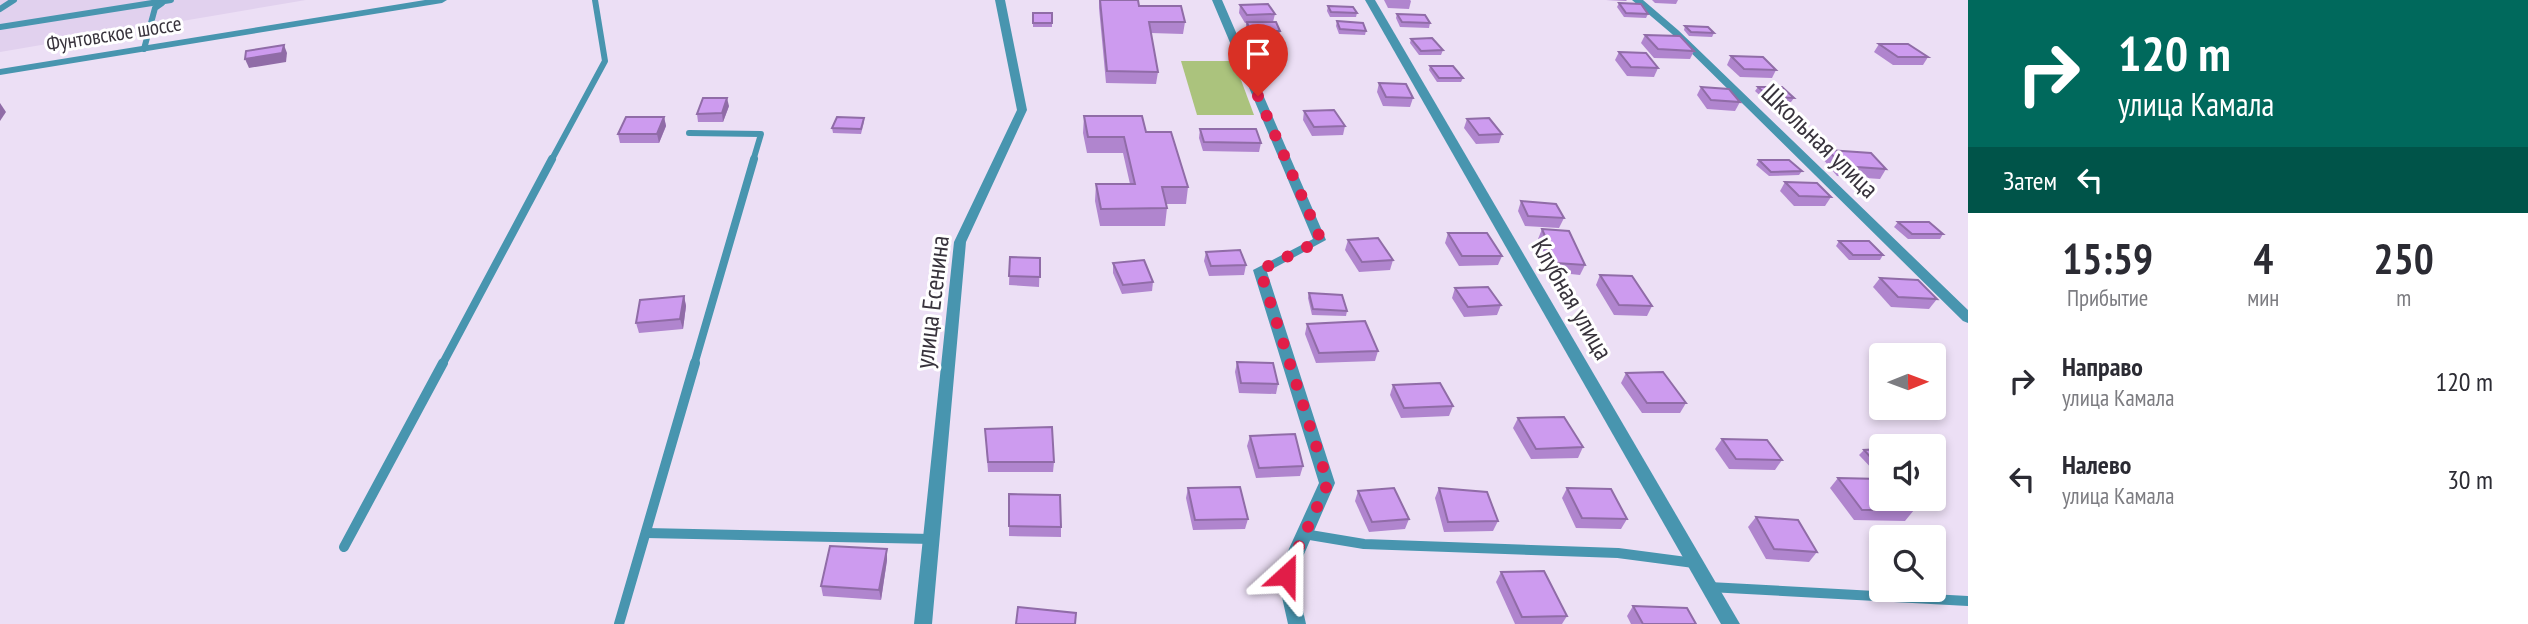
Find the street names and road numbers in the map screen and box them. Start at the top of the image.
street label: Фунтовское шоссе [45,10,183,57]
street label: Школьная улица [1755,77,1886,205]
street label: Клубная улица [1524,232,1620,365]
street label: улица Есенина [907,233,956,370]

